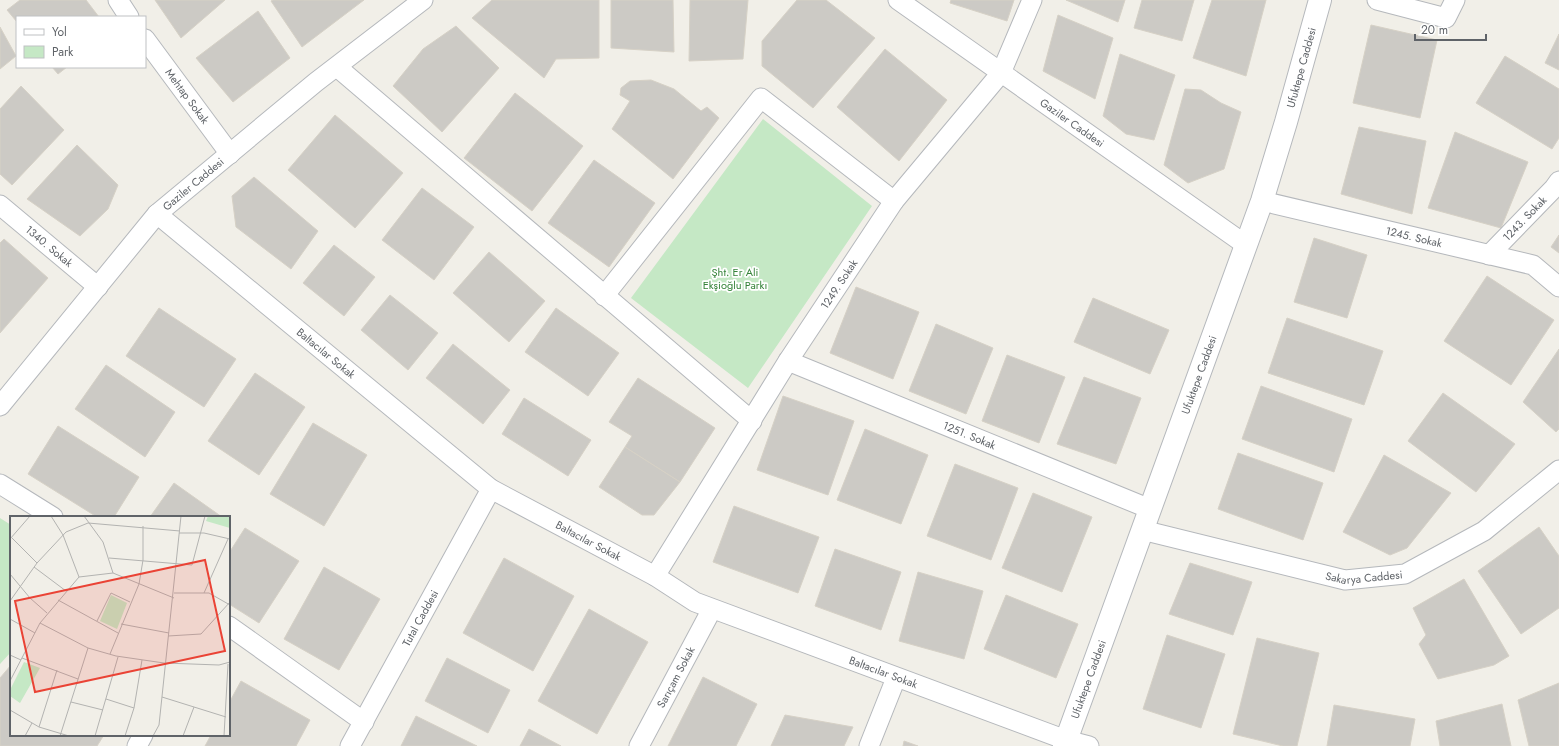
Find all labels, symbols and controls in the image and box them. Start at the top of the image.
legend [16,16,146,68]
scale bar [1415,16,1486,42]
text: 20 m [1421,21,1448,39]
text: Yol [52,23,67,41]
street label: Ufuktepe Caddesi [1282,25,1320,109]
text: Park [52,43,74,61]
street label: Mehtap Sokak [161,65,213,127]
street label: Gaziler Caddesi [1037,94,1108,151]
street label: Gaziler Caddesi [159,154,227,214]
street label: 1243. Sokak [1499,192,1550,244]
street label: 1340. Sokak [22,221,76,271]
street label: 1245. Sokak [1384,222,1444,251]
street label: 1249. Sokak [817,256,861,312]
park label: Şht. Er Ali Ekşioğlu Parkı [703,264,767,293]
street label: Baltacılar Sokak [293,324,359,382]
street label: Ufuktepe Caddesi [1177,333,1221,416]
street label: 1251. Sokak [940,417,999,453]
inset map [10,516,230,736]
street label: Baltacılar Sokak [553,517,624,565]
street label: Sakarya Caddesi [1324,566,1403,588]
street label: Tutal Caddesi [398,587,442,649]
street label: Ufuktepe Caddesi [1067,638,1110,721]
street label: Sarıçam Sokak [653,643,699,711]
street label: Baltacılar Sokak [847,652,920,692]

